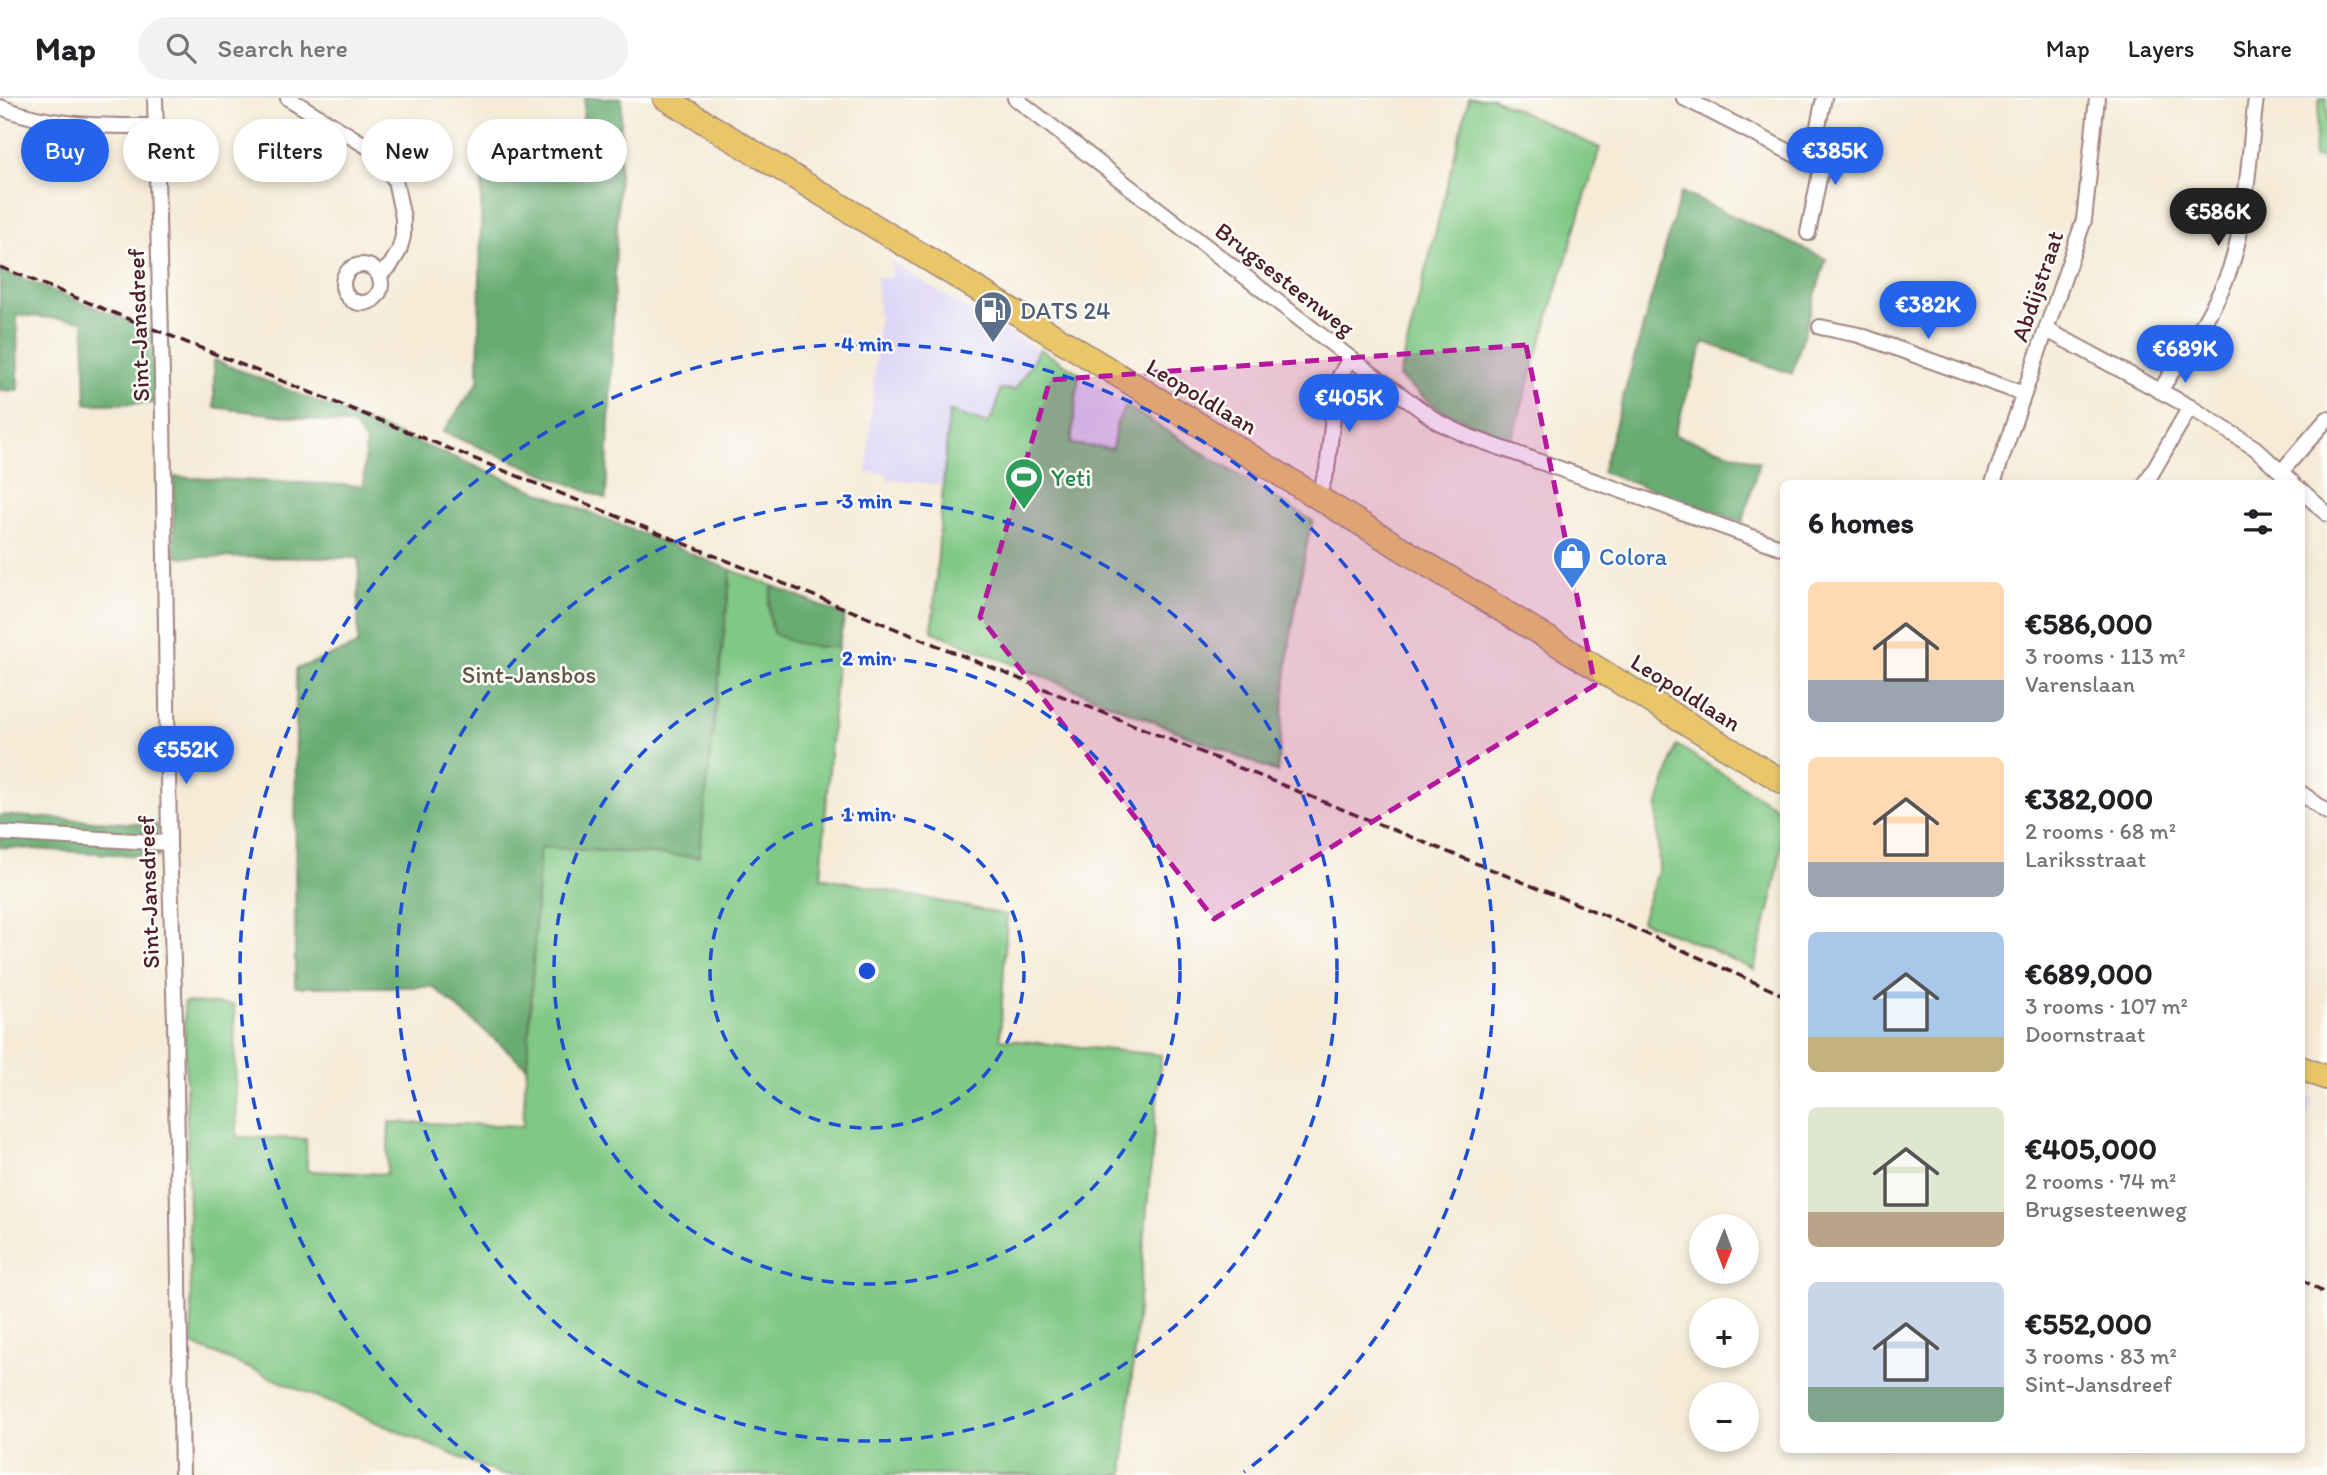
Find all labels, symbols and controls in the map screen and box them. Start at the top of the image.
search box [138,17,628,80]
text: Map [35,29,96,68]
icon: search [162,29,200,67]
text: Search here [218,32,348,64]
text: Map [2046,34,2090,63]
text: Layers [2128,34,2195,63]
text: Share [2233,34,2292,63]
chip: Buy [21,119,109,182]
chip: Rent [123,119,219,182]
chip: Filters [233,119,347,182]
chip: New [361,119,453,182]
chip: Apartment [467,119,627,182]
pin: €385K [1786,127,1884,187]
text: €385K [1802,136,1868,164]
pin: €586K [2169,188,2267,248]
text: €586K [2186,197,2250,225]
street label: Brugsesteenweg [1210,216,1361,343]
street label: Abdijstraat [2005,227,2069,345]
street label: Sint-Jansdreef [121,247,155,402]
pin: €382K [1879,282,1977,341]
fuel station icon: DATS 24 [972,289,1014,344]
text: €382K [1895,290,1961,318]
place label: DATS 24 [1020,296,1110,325]
pin: €689K [2136,326,2234,385]
text: 4 min [841,331,894,356]
text: €689K [2153,334,2217,362]
street label: Leopoldlaan [1141,352,1263,441]
pin: €405K [1300,374,1398,434]
text: €405K [1315,383,1383,411]
sports icon: Yeti [1003,456,1045,511]
place label: Yeti [1051,463,1091,492]
text: 3 min [842,488,893,513]
icon: filters [2239,503,2277,541]
text: 6 homes [1808,504,1914,541]
shop icon: Colora [1551,535,1593,590]
place label: Colora [1599,542,1668,571]
text: €586,000 [2025,605,2153,642]
icon: home [1864,610,1948,694]
text: 3 rooms · 113 m² [2025,642,2186,670]
text: 2 min [842,645,893,670]
street label: Leopoldlaan [1626,647,1747,737]
park label: Sint-Jansbos [462,660,596,689]
text: Varenslaan [2025,670,2135,698]
pin: €552K [137,726,235,786]
text: €552K [154,735,218,763]
text: €382,000 [2025,780,2153,817]
icon: home [1864,785,1948,869]
text: 1 min [843,801,892,826]
street label: Sint-Jansdreef [131,814,165,969]
text: 2 rooms · 68 m² [2025,817,2176,845]
text: Lariksstraat [2025,845,2146,873]
text: €689,000 [2025,955,2153,992]
centre of rings [855,959,879,983]
icon: home [1864,960,1948,1044]
text: 3 rooms · 107 m² [2025,992,2188,1020]
text: Doornstraat [2025,1020,2145,1048]
text: €405,000 [2025,1130,2157,1167]
icon: home [1864,1135,1948,1219]
text: 2 rooms · 74 m² [2025,1167,2177,1195]
text: Brugsesteenweg [2025,1195,2187,1223]
north arrow [1689,1214,1759,1284]
map controls [1689,1214,1759,1452]
button: + [1689,1298,1759,1368]
text: €552,000 [2025,1305,2152,1342]
icon: home [1864,1310,1948,1394]
text: 3 rooms · 83 m² [2025,1342,2177,1370]
text: Sint-Jansdreef [2025,1370,2172,1398]
button: − [1689,1382,1759,1452]

